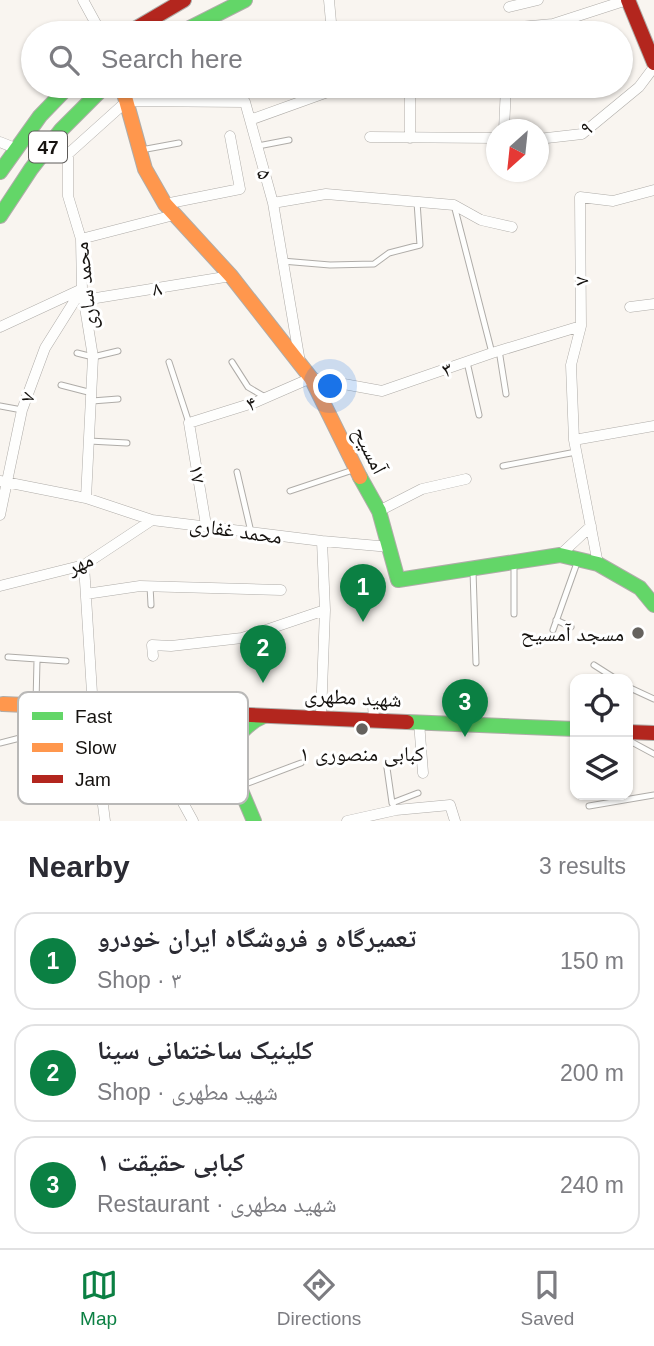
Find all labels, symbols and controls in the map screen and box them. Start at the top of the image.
search box [21,21,633,98]
icon: search [45,41,83,79]
text: Search here [101,44,243,74]
street label: ۹ [576,116,596,140]
north arrow [486,119,549,182]
road number: 47 [29,132,67,162]
street label: ۵ [253,166,277,182]
street label: محمد ساری [69,241,102,331]
street label: ۸ [151,276,163,300]
street label: ۷ [569,276,593,286]
street label: ۳ [439,357,455,381]
your location [313,369,347,403]
street label: ۷ [15,389,39,405]
street label: ۴ [243,391,259,415]
street label: آمسیح [347,422,392,479]
street label: ۱۷ [185,463,211,485]
street label: محمد غفاری [188,512,284,549]
street label: مهر [63,547,97,580]
pin: 1 [340,564,386,622]
place label: مسجد آمسیح [521,622,624,647]
pin: 2 [240,625,286,683]
marker: مسجد آمسیح [630,625,646,641]
map controls [570,674,633,800]
button: locate [570,674,633,737]
pin: 3 [442,679,488,737]
street label: شهید مطهری [304,683,402,712]
legend [18,692,248,804]
text: Fast [75,706,113,727]
marker: کبابی منصوری ۱ [354,721,370,737]
text: Slow [75,737,116,758]
button: layers [570,737,633,800]
place label: کبابی منصوری ۱ [300,742,424,767]
text: Jam [75,769,111,790]
text: Nearby [28,850,130,883]
text: 3 results [539,853,626,879]
text: تعمیرگاه و فروشگاه ایران خودرو [97,923,416,953]
text: 1 [47,948,59,974]
text: 150 m [560,948,624,974]
text: Shop · ۳ [97,967,181,993]
text: کلینیک ساختمانی سینا [97,1035,314,1065]
text: 2 [47,1060,59,1086]
text: 200 m [560,1060,624,1086]
text: Shop · شهید مطهری [97,1079,278,1105]
text: کبابی حقیقت ۱ [97,1147,245,1177]
text: 3 [47,1172,59,1198]
text: 240 m [560,1172,624,1198]
text: Restaurant · شهید مطهری [97,1191,337,1217]
tab: Map [80,1266,118,1330]
tab: Directions [277,1266,361,1330]
tab: Saved [520,1266,574,1330]

